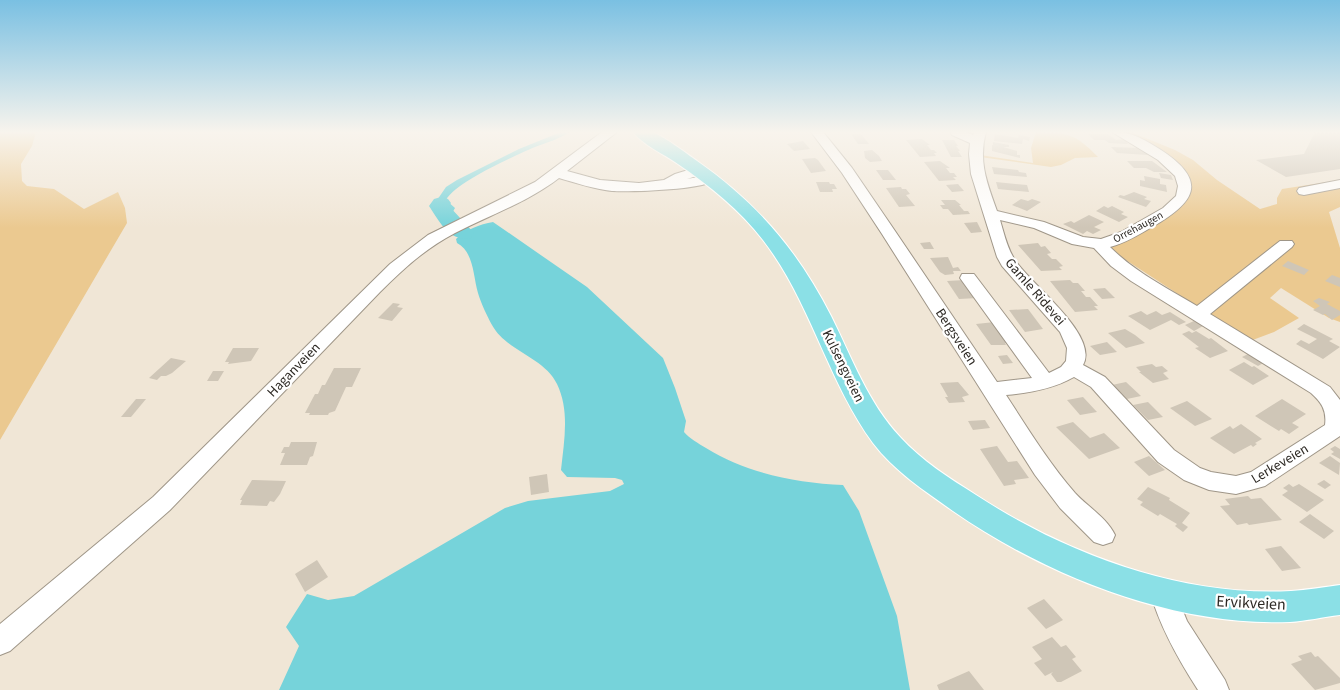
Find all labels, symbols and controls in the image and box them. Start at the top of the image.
street label: Orrehaugen [1110,208,1166,246]
street label: Gamle Ridevei [1000,254,1070,330]
street label: Bergsveien [930,305,982,369]
street label: Kulsengveien [817,327,869,405]
street label: Haganveien [263,338,325,402]
street label: Lerkeveien [1248,439,1312,489]
street label: Ervikveien [1216,590,1286,616]

